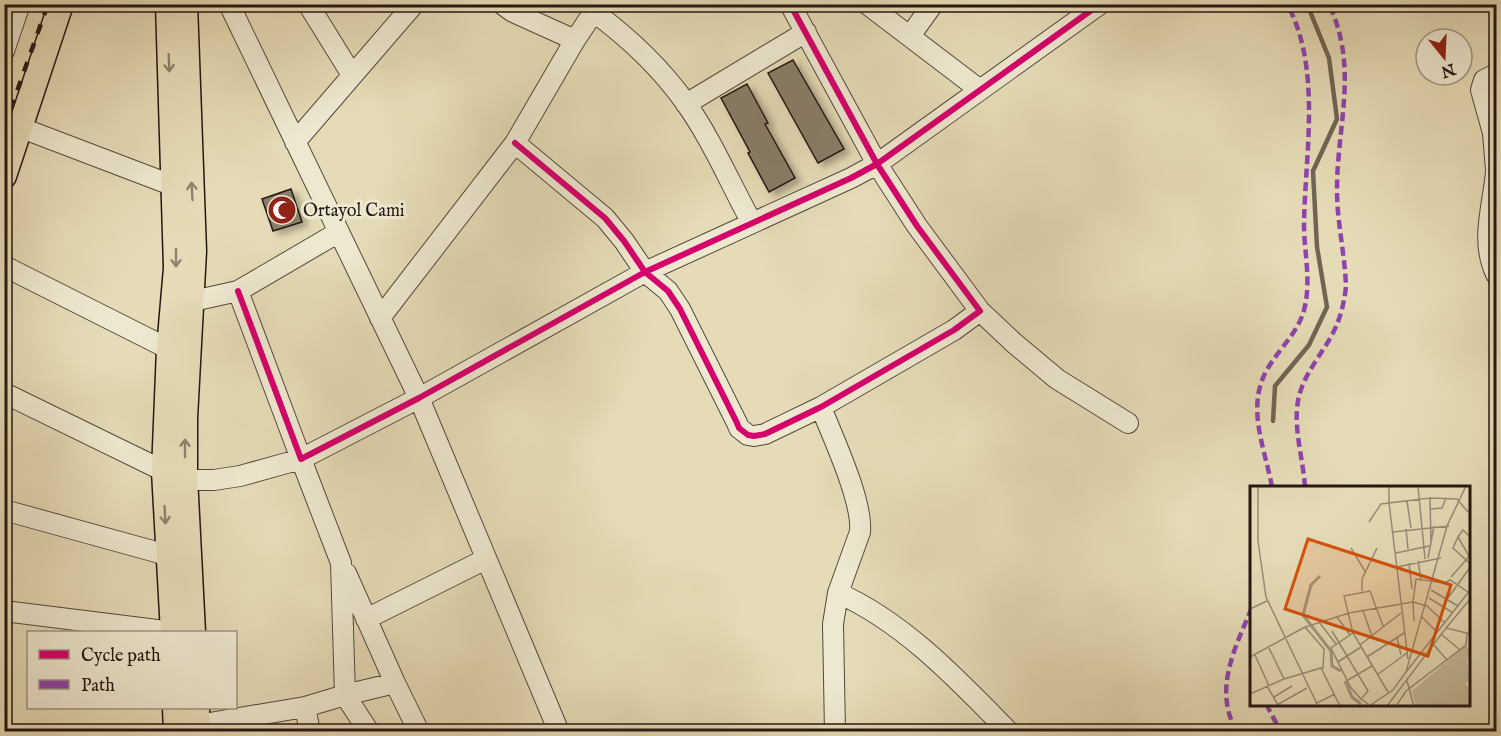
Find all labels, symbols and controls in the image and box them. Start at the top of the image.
north arrow [1414,27,1474,87]
one-way arrow [164,52,175,72]
text: N [1438,57,1459,81]
one-way arrow [187,181,198,201]
mosque icon: Ortayol Cami [266,194,298,226]
place label: Ortayol Cami [303,200,405,223]
one-way arrow [170,247,182,267]
one-way arrow [179,439,191,459]
inset map [1250,486,1471,706]
one-way arrow [159,505,170,525]
legend [27,631,237,709]
text: Cycle path [81,645,161,668]
text: Path [81,675,115,698]

